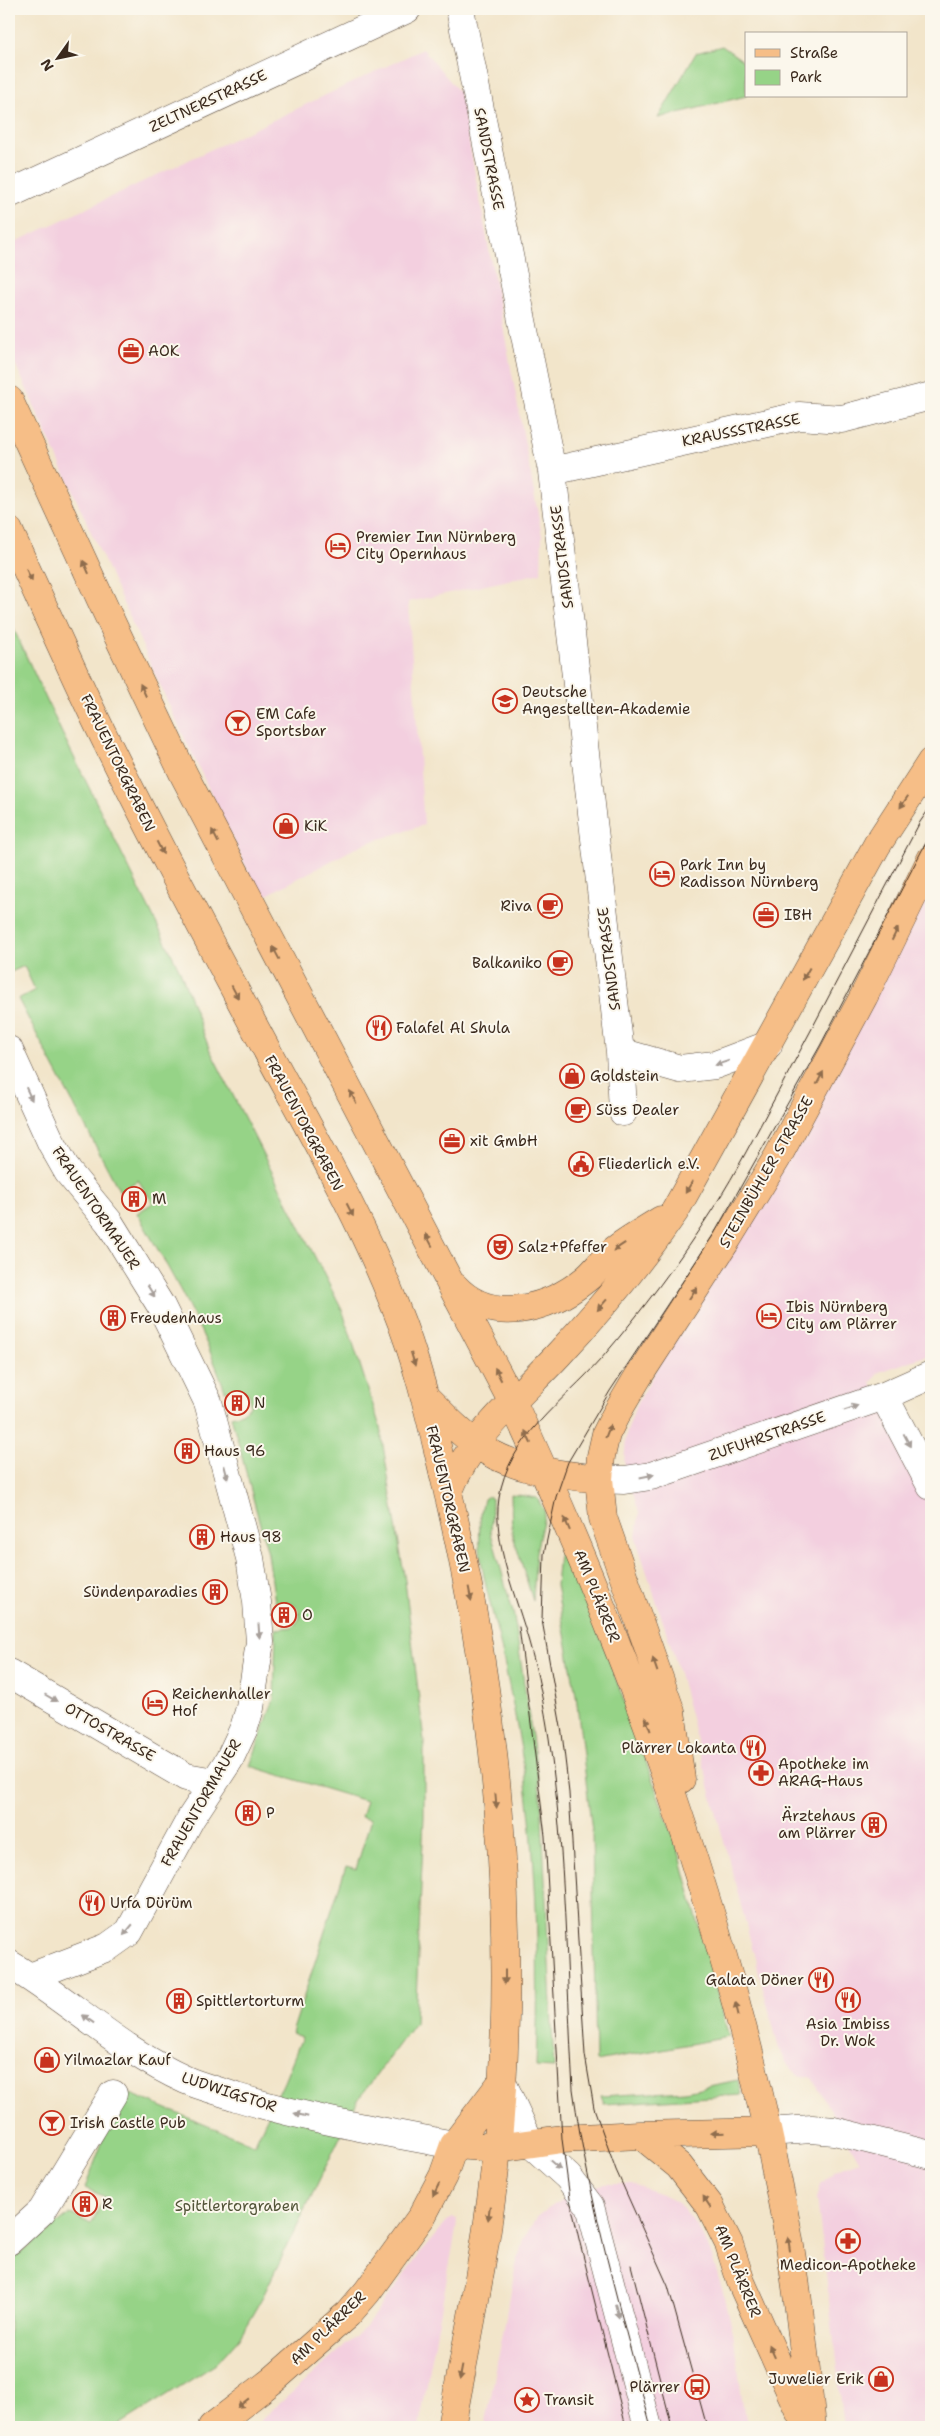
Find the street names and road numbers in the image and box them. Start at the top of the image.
street label: ZELTNERSTRASSE [146,65,270,137]
street label: SANDSTRASSE [469,106,509,212]
street label: KRAUSSSTRASSE [680,409,802,451]
street label: SANDSTRASSE [546,504,578,610]
street label: FRAUENTORGRABEN [76,691,160,835]
street label: SANDSTRASSE [593,906,625,1012]
street label: FRAUENTORGRABEN [260,1052,348,1194]
street label: STEINBÜHLER STRASSE [714,1092,818,1252]
street label: FRAUENTORMAUER [47,1143,145,1273]
street label: ZUFUHRSTRASSE [706,1407,828,1465]
street label: FRAUENTORGRABEN [421,1423,475,1575]
street label: AM PLÄRRER [569,1547,625,1645]
street label: OTTOSTRASSE [61,1698,159,1766]
street label: FRAUENTORMAUER [156,1736,246,1870]
street label: LUDWIGSTOR [179,2067,279,2117]
street label: AM PLÄRRER [710,2222,766,2320]
street label: AM PLÄRRER [286,2287,370,2369]

